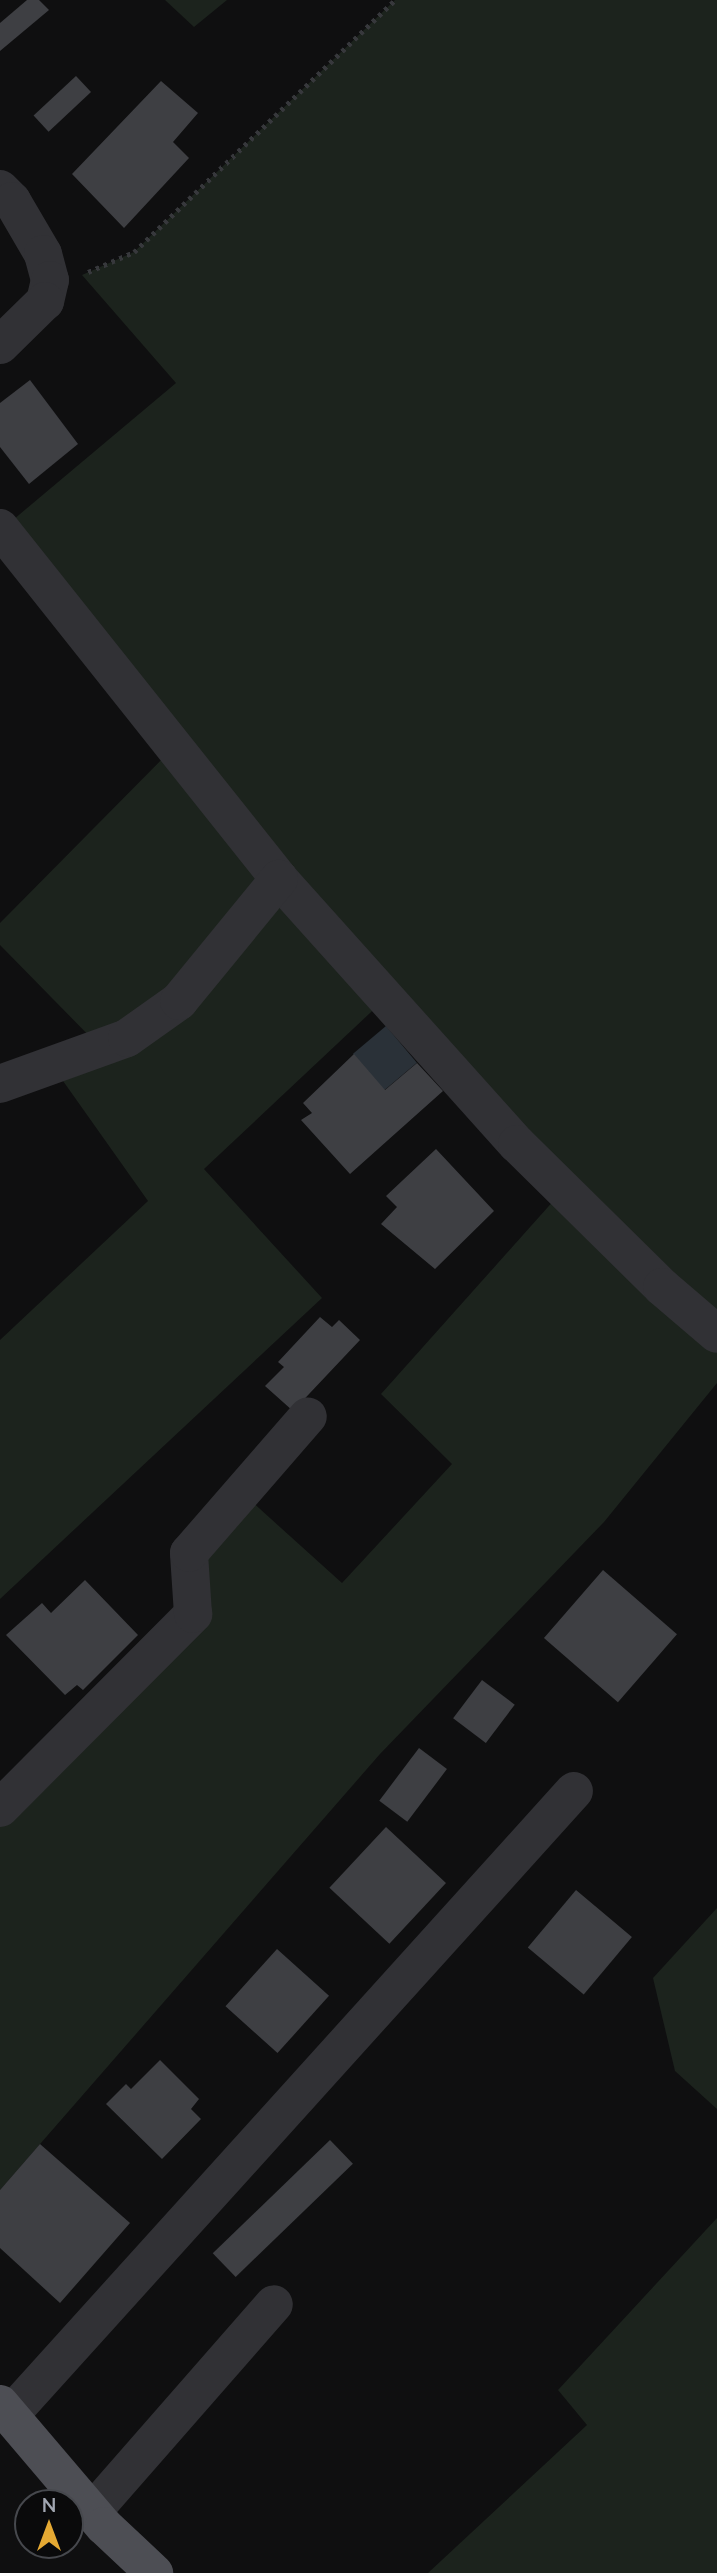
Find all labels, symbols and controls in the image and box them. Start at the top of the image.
north arrow [14,2489,84,2559]
text: N [42,2493,56,2516]

